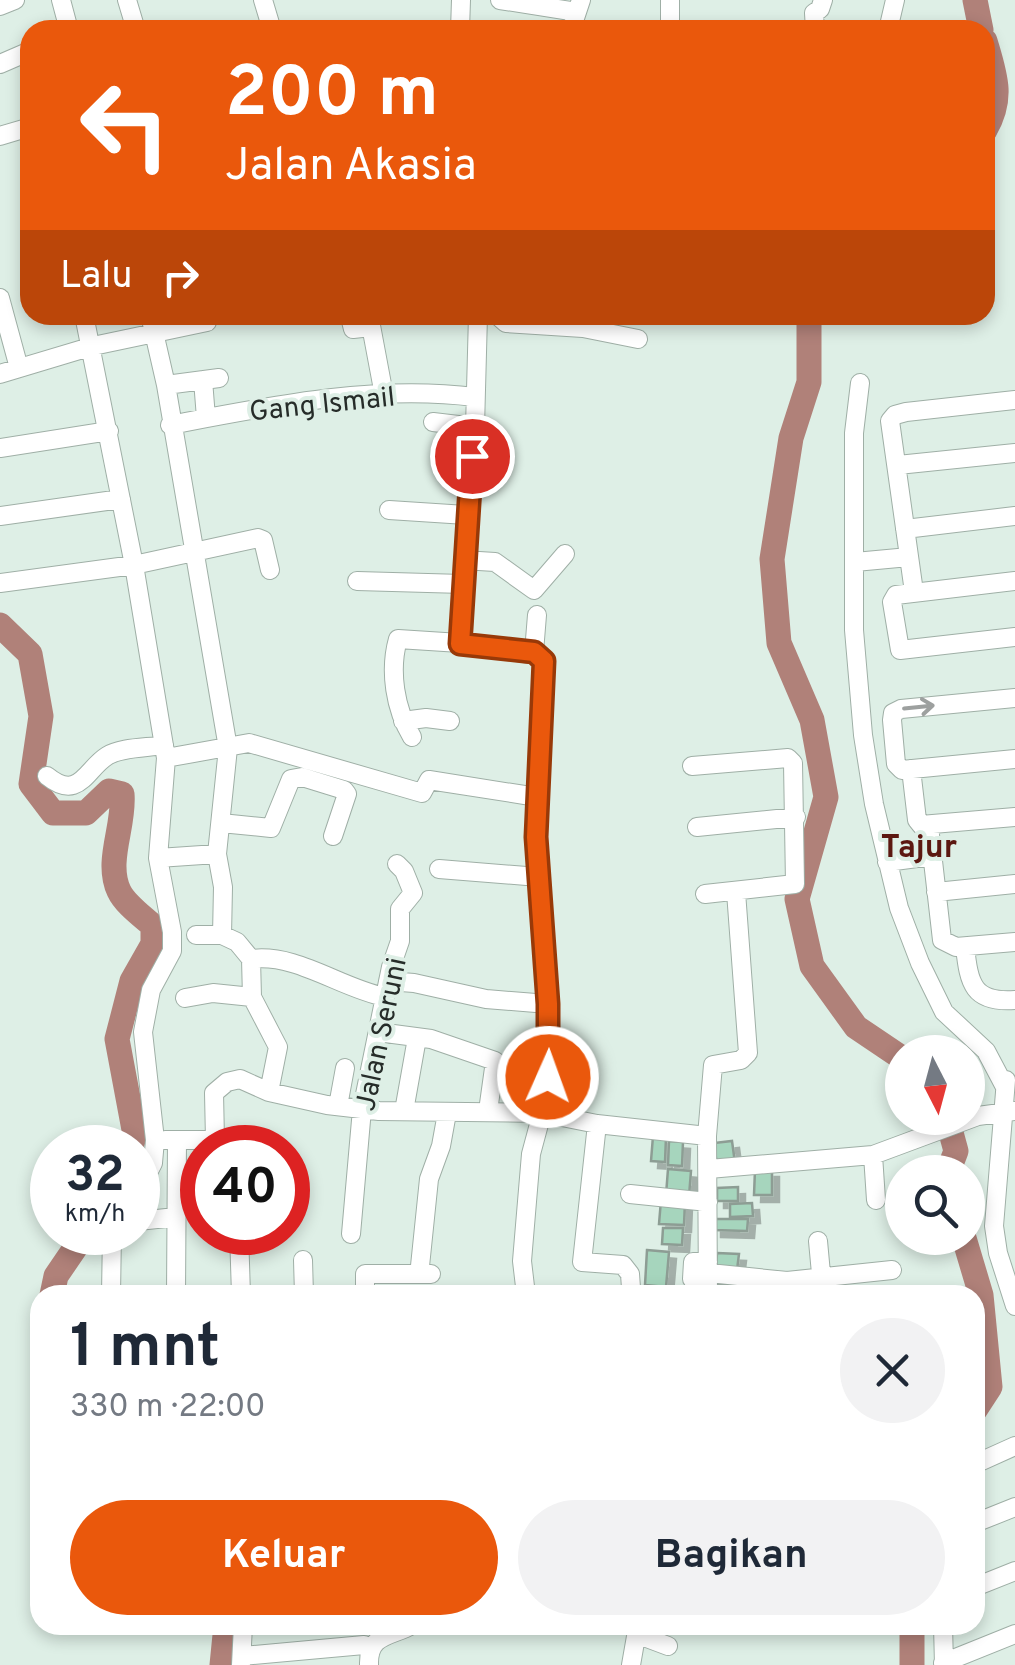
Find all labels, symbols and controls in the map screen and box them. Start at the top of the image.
text: 200 m [225,52,439,141]
icon: left [60,60,190,190]
text: Jalan Akasia [225,139,477,196]
icon: right [153,250,208,305]
text: Lalu [60,253,133,302]
street label: Gang Ismail [248,380,397,432]
pin [430,414,515,499]
icon: arrive [445,429,500,484]
one-way arrow [903,698,935,717]
district label: Tajur [881,829,957,869]
street label: Jalan Seruni [349,955,417,1115]
position arrow [496,1025,600,1129]
north arrow [885,1035,985,1135]
map controls [885,1035,985,1255]
speed limit sign: 40 [180,1125,310,1255]
text: 32 [65,1146,125,1209]
button: search [885,1155,985,1255]
text: km/h [65,1199,125,1231]
text: 1 mnt [70,1312,220,1388]
button: close [840,1318,945,1423]
text: 330 m · 22:00 [70,1388,266,1428]
button: Keluar [70,1500,498,1615]
button: Bagikan [518,1500,945,1615]

